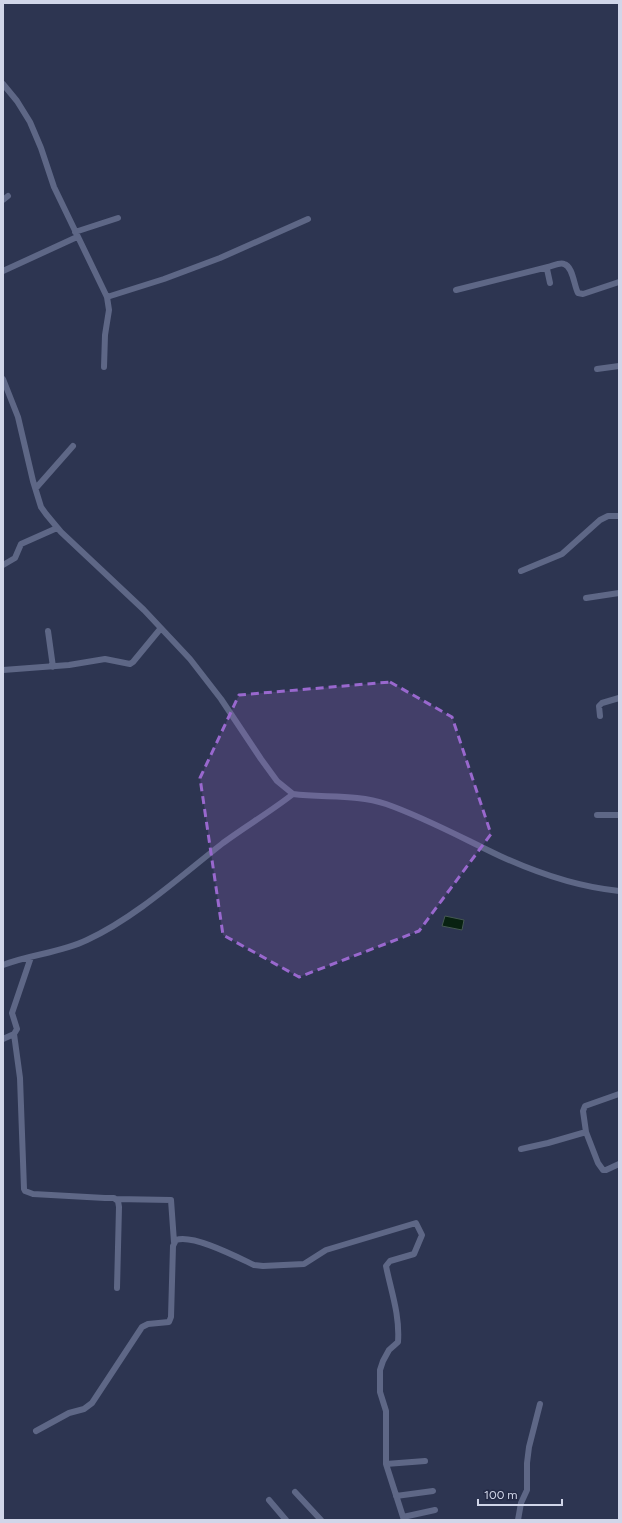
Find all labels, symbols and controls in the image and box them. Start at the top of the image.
scale bar [478,1481,562,1507]
text: 100 m [484,1488,518,1502]

